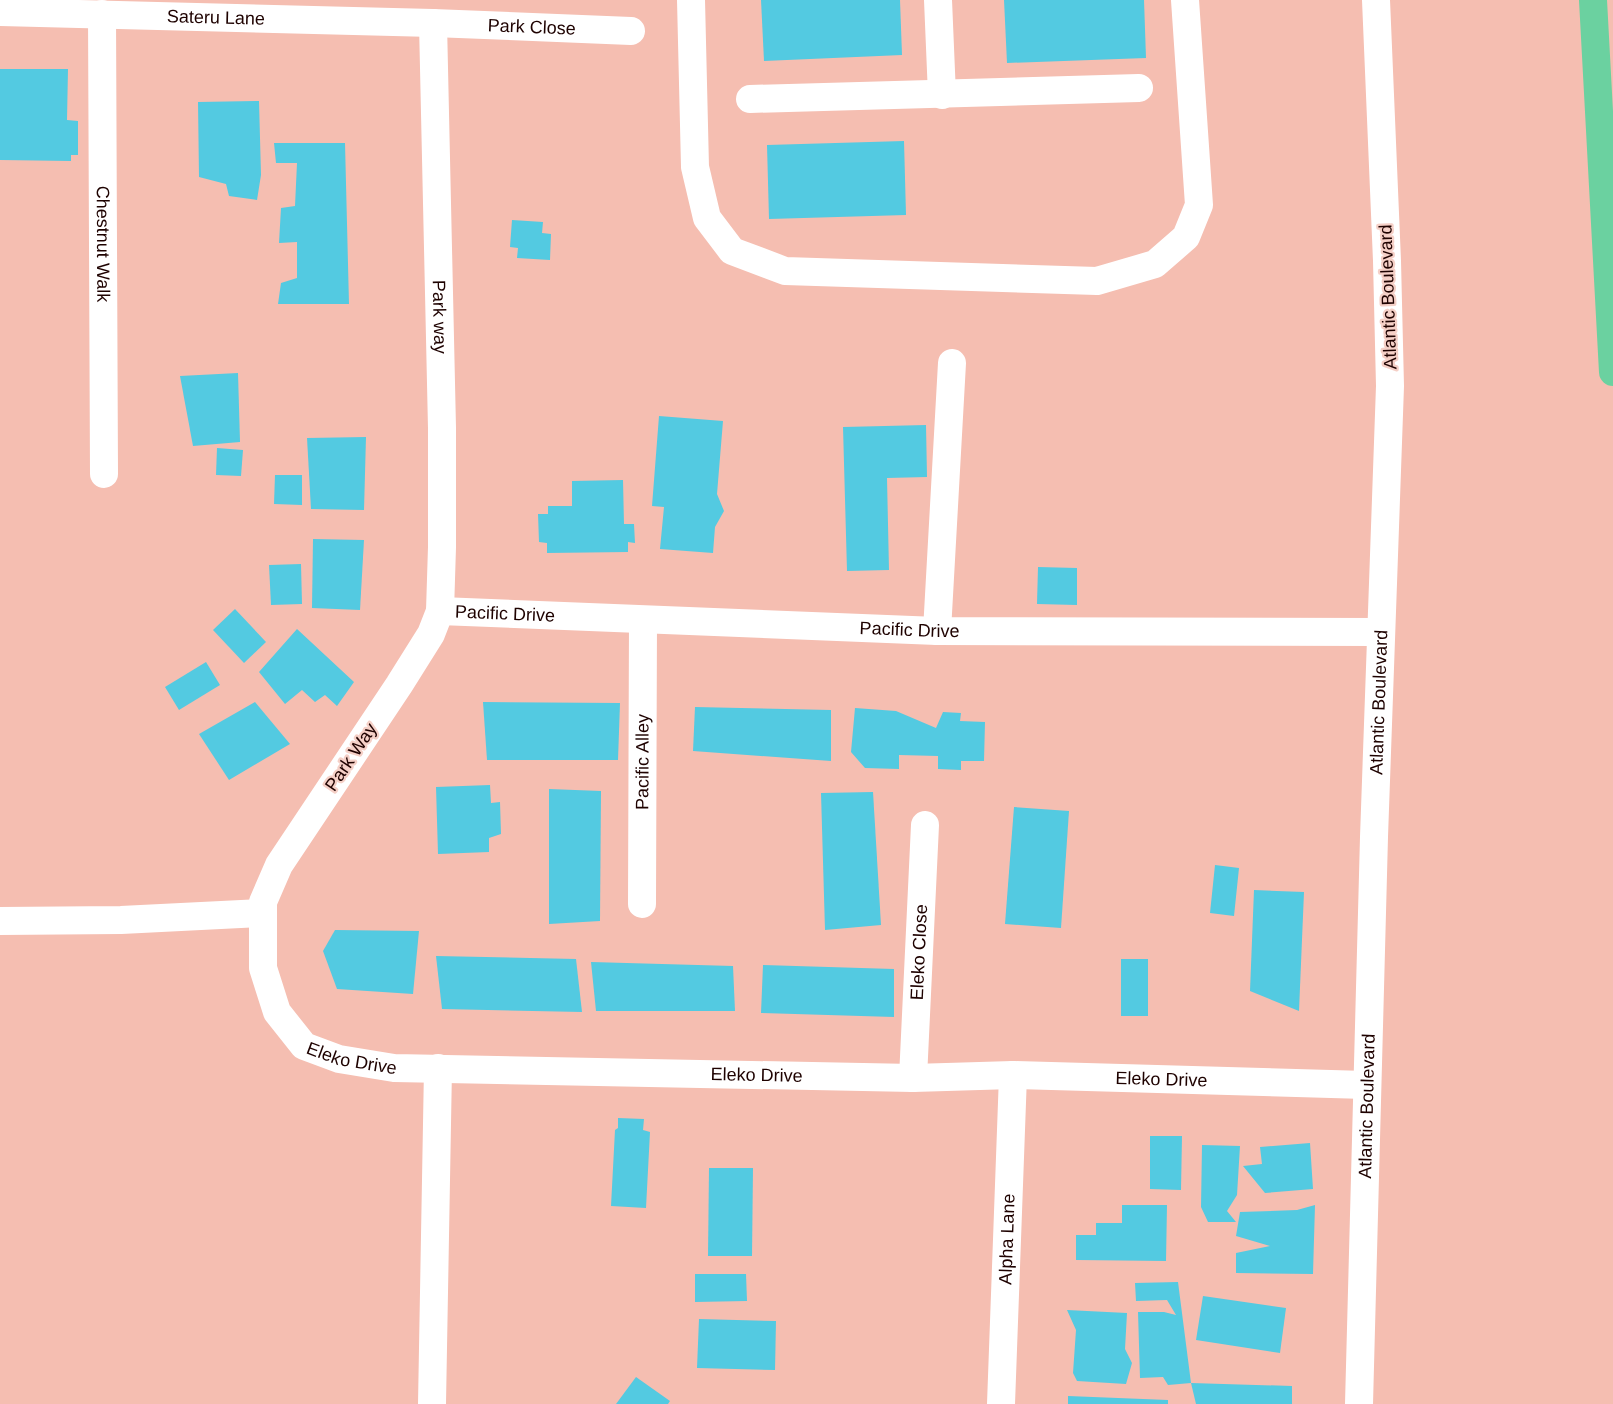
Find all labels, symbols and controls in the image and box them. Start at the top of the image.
street label: Sateru Lane [167,6,265,29]
street label: Park Close [487,15,576,39]
street label: Chestnut Walk [93,186,113,303]
street label: Atlantic Boulevard [1375,224,1401,370]
street label: Park way [429,280,450,354]
street label: Pacific Drive [455,602,555,626]
street label: Pacific Drive [859,618,960,641]
street label: Atlantic Boulevard [1366,629,1391,775]
street label: Pacific Alley [632,714,653,810]
street label: Park Way [321,719,381,795]
street label: Eleko Close [907,904,931,1001]
street label: Atlantic Boulevard [1355,1033,1379,1179]
street label: Eleko Drive [304,1038,398,1078]
street label: Eleko Drive [710,1064,803,1086]
street label: Eleko Drive [1115,1068,1208,1091]
street label: Alpha Lane [995,1193,1019,1285]

